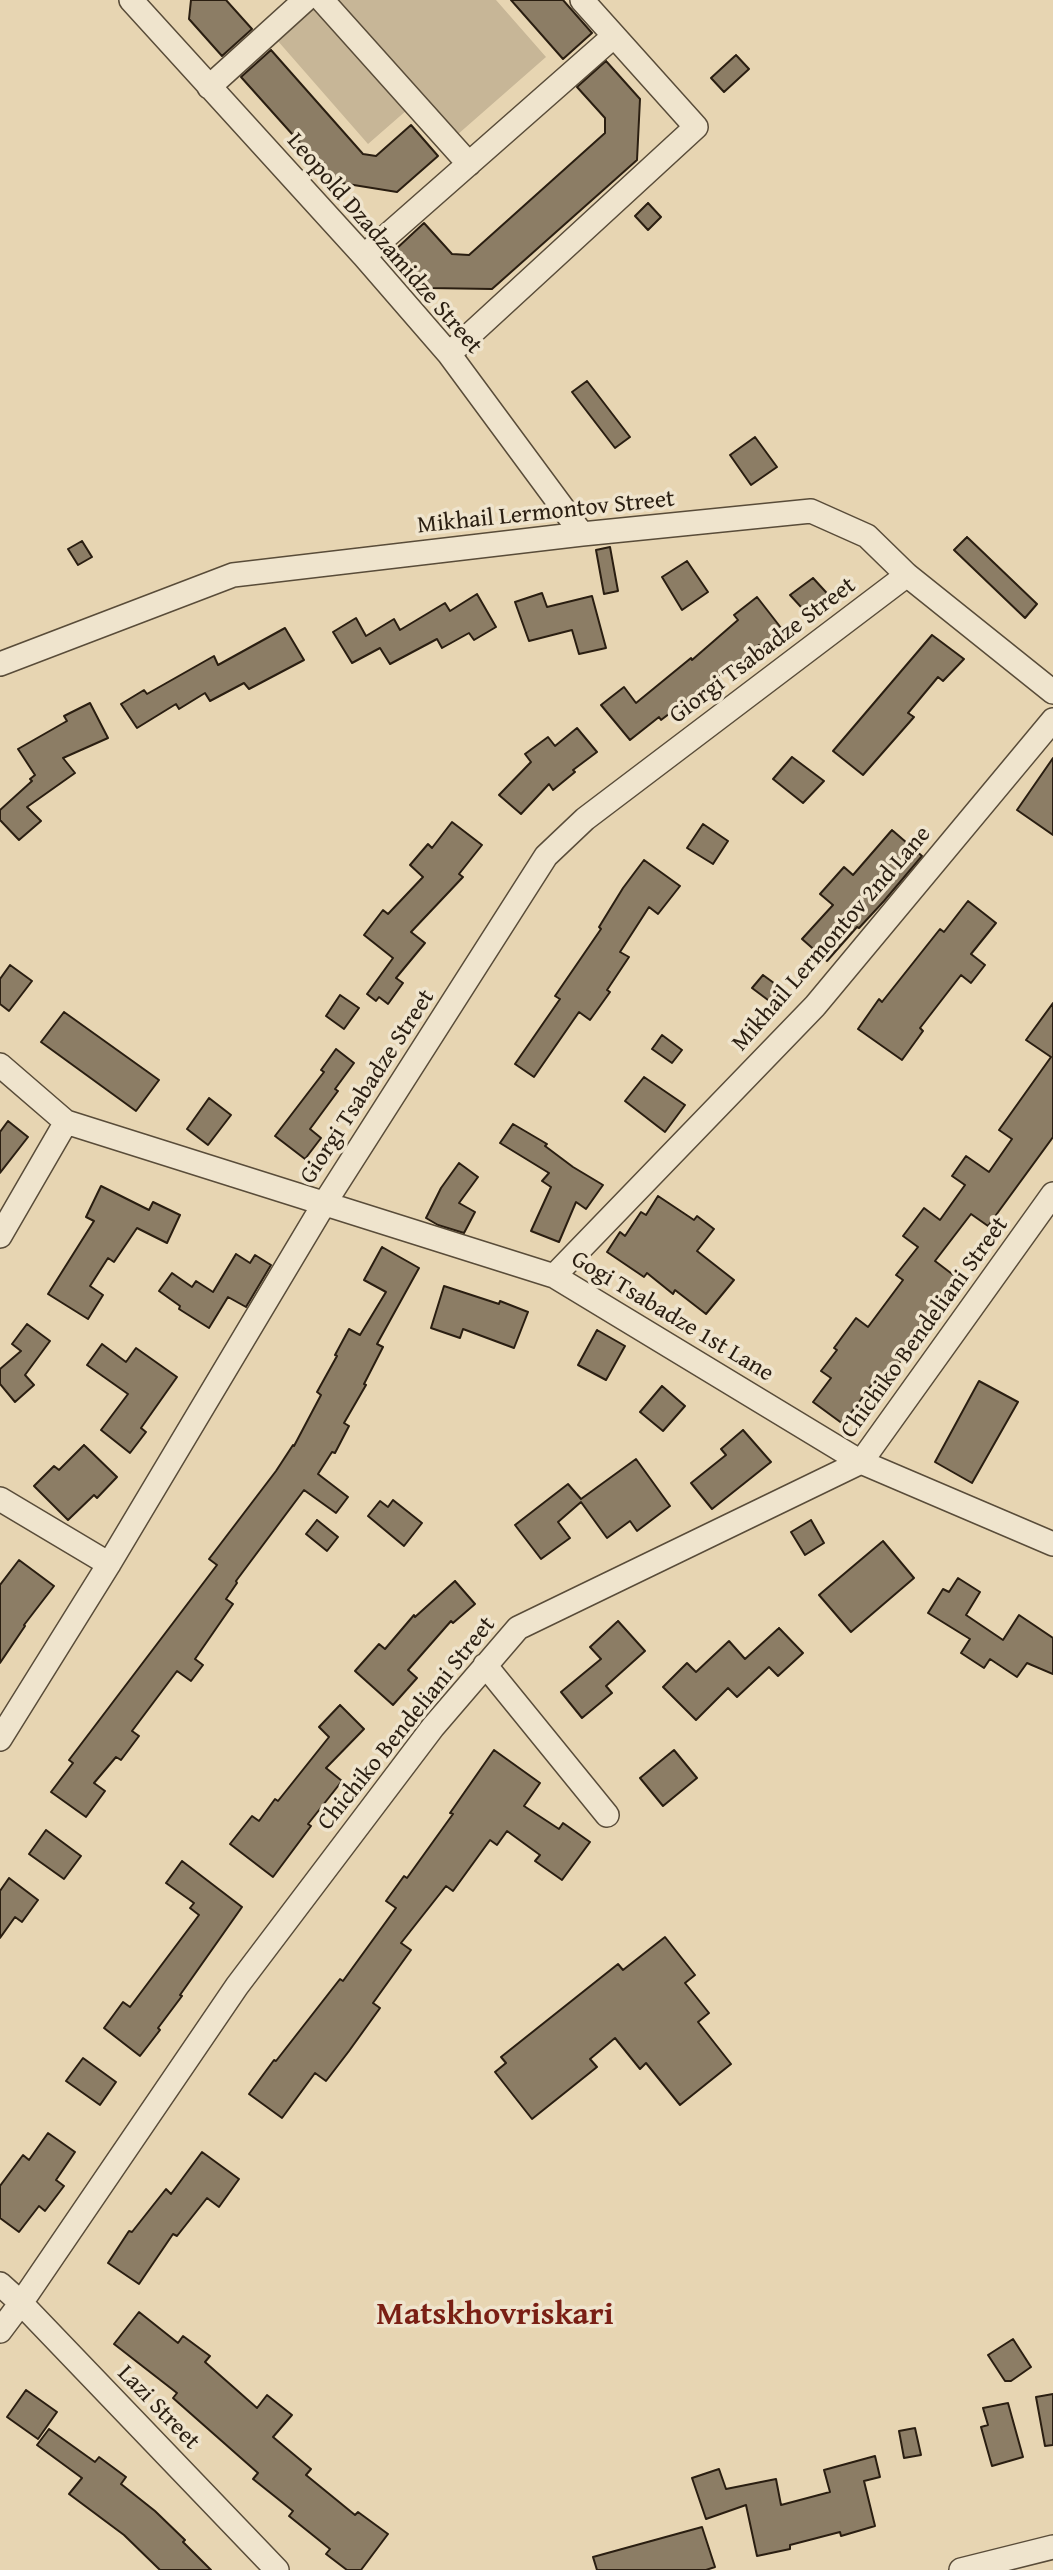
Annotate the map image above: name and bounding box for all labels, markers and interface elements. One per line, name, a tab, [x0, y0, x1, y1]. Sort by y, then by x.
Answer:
street label: Leopold Dzadzamidze Street	[280, 128, 488, 360]
street label: Mikhail Lermontov Street	[416, 485, 676, 541]
street label: Giorgi Tsabadze Street	[664, 572, 862, 730]
street label: Mikhail Lermontov 2nd Lane	[726, 821, 938, 1057]
street label: Giorgi Tsabadze Street	[294, 985, 442, 1189]
street label: Chichiko Bendeliani Street	[835, 1212, 1015, 1444]
street label: Gogi Tsabadze 1st Lane	[566, 1245, 778, 1389]
street label: Chichiko Bendeliani Street	[312, 1611, 502, 1837]
district label: Matskhovriskari	[376, 2297, 614, 2335]
street label: Lazi Street	[111, 2360, 205, 2456]

